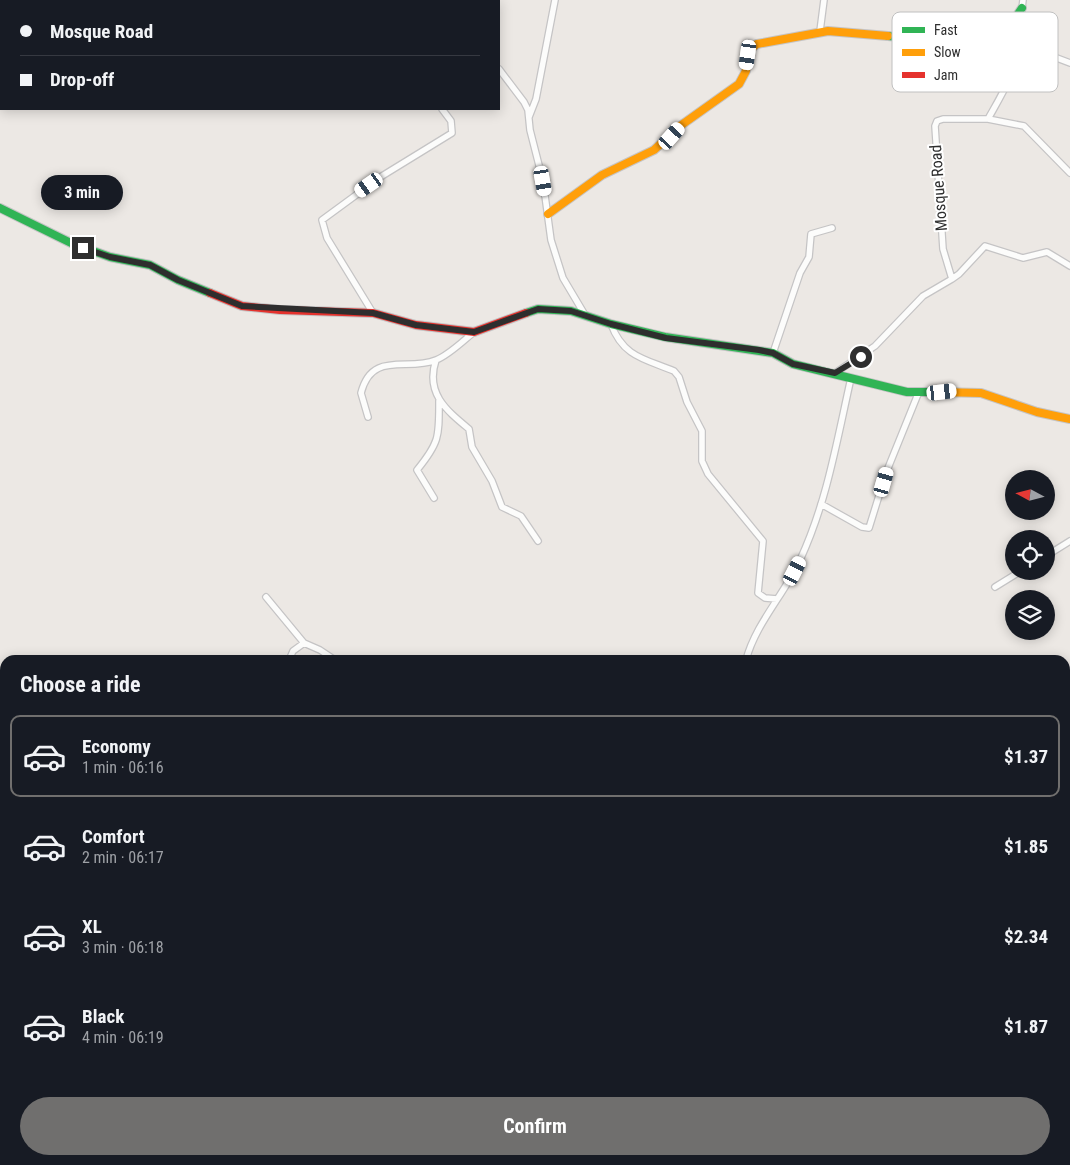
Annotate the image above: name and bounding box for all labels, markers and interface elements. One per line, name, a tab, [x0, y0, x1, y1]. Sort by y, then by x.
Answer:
legend	[892, 12, 1058, 92]
text: Mosque Road	[50, 20, 153, 43]
text: Fast	[934, 22, 958, 38]
car	[738, 39, 757, 71]
text: Slow	[934, 44, 961, 60]
text: Jam	[934, 67, 958, 83]
text: Drop-off	[50, 68, 114, 91]
car	[656, 120, 687, 152]
street label: Mosque Road	[926, 144, 951, 232]
car	[533, 165, 552, 197]
car	[352, 170, 385, 200]
callout: 3 min	[42, 176, 124, 210]
text: 3 min	[64, 183, 100, 202]
route end	[72, 237, 94, 259]
route start	[850, 346, 872, 368]
car	[926, 383, 957, 401]
car	[872, 466, 895, 498]
north arrow	[1005, 470, 1055, 520]
map controls	[1005, 470, 1055, 640]
button: locate	[1005, 530, 1055, 580]
car	[781, 554, 808, 588]
button: layers	[1005, 590, 1055, 640]
text: Choose a ride	[20, 672, 141, 697]
icon: car	[22, 734, 67, 779]
text: Economy	[82, 735, 151, 758]
text: $1.37	[1004, 745, 1048, 768]
text: 1 min · 06:16	[82, 758, 164, 777]
icon: car	[22, 824, 67, 869]
text: Comfort	[82, 825, 145, 848]
text: $1.85	[1004, 835, 1048, 858]
text: 2 min · 06:17	[82, 848, 164, 867]
icon: car	[22, 914, 67, 959]
text: XL	[82, 915, 102, 938]
text: $2.34	[1004, 925, 1048, 948]
text: 3 min · 06:18	[82, 938, 164, 957]
icon: car	[22, 1004, 67, 1049]
text: Black	[82, 1005, 124, 1028]
text: $1.87	[1004, 1015, 1048, 1038]
text: 4 min · 06:19	[82, 1028, 164, 1047]
button: Confirm	[20, 1097, 1050, 1155]

